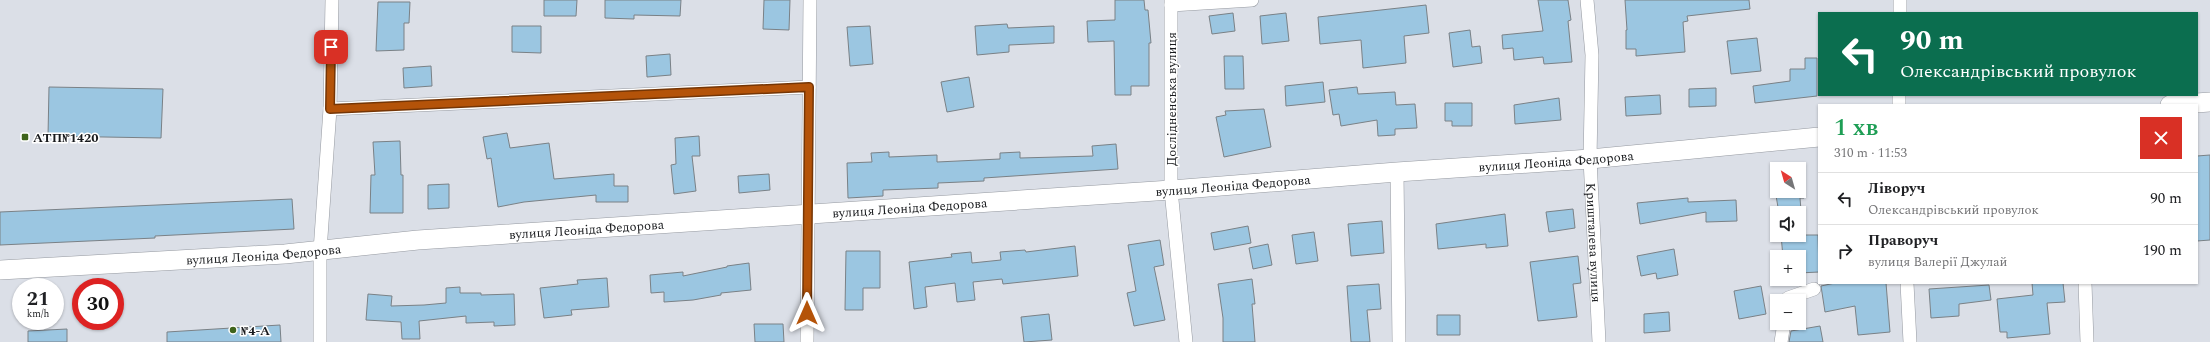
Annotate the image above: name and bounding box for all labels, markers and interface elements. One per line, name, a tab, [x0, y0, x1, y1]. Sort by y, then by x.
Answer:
text: 90 m	[1900, 19, 1964, 62]
icon: left	[1834, 28, 1886, 80]
pin	[314, 30, 348, 64]
street label: Дослідненська вулиця	[1162, 32, 1182, 166]
icon: arrive	[320, 36, 342, 58]
text: Олександрівський провулок	[1900, 58, 2137, 85]
text: 1 хв	[1834, 110, 1878, 146]
button: close	[2140, 117, 2182, 159]
place label: АТП№1420	[33, 128, 99, 148]
marker: АТП№1420	[20, 132, 30, 142]
text: 310 m · 11:53	[1834, 143, 1907, 163]
street label: вулиця Леоніда Федорова	[1478, 146, 1635, 177]
north arrow	[1770, 162, 1806, 198]
map controls	[1770, 162, 1806, 330]
street label: вулиця Леоніда Федорова	[1155, 170, 1312, 202]
text: Ліворуч	[1868, 177, 1925, 200]
street label: Кришталева вулиця	[1580, 182, 1606, 303]
text: 90 m	[2150, 187, 2182, 210]
icon: left	[1834, 188, 1856, 210]
street label: вулиця Леоніда Федорова	[831, 193, 989, 223]
text: Олександрівський провулок	[1868, 200, 2039, 220]
button: sound	[1770, 206, 1806, 242]
street label: вулиця Леоніда Федорова	[508, 215, 665, 245]
text: Праворуч	[1868, 229, 1938, 252]
street label: вулиця Леоніда Федорова	[185, 239, 343, 271]
text: 190 m	[2143, 239, 2182, 262]
icon: right	[1834, 240, 1856, 262]
button: +	[1770, 250, 1806, 286]
text: вулиця Валерії Джулай	[1868, 252, 2007, 272]
speed limit sign: 30	[72, 278, 124, 330]
text: 21	[27, 284, 49, 314]
position arrow	[786, 292, 828, 334]
button: −	[1770, 294, 1806, 330]
text: km/h	[27, 306, 49, 322]
place label: №4-А	[241, 321, 270, 341]
marker: №4-А	[228, 325, 238, 335]

